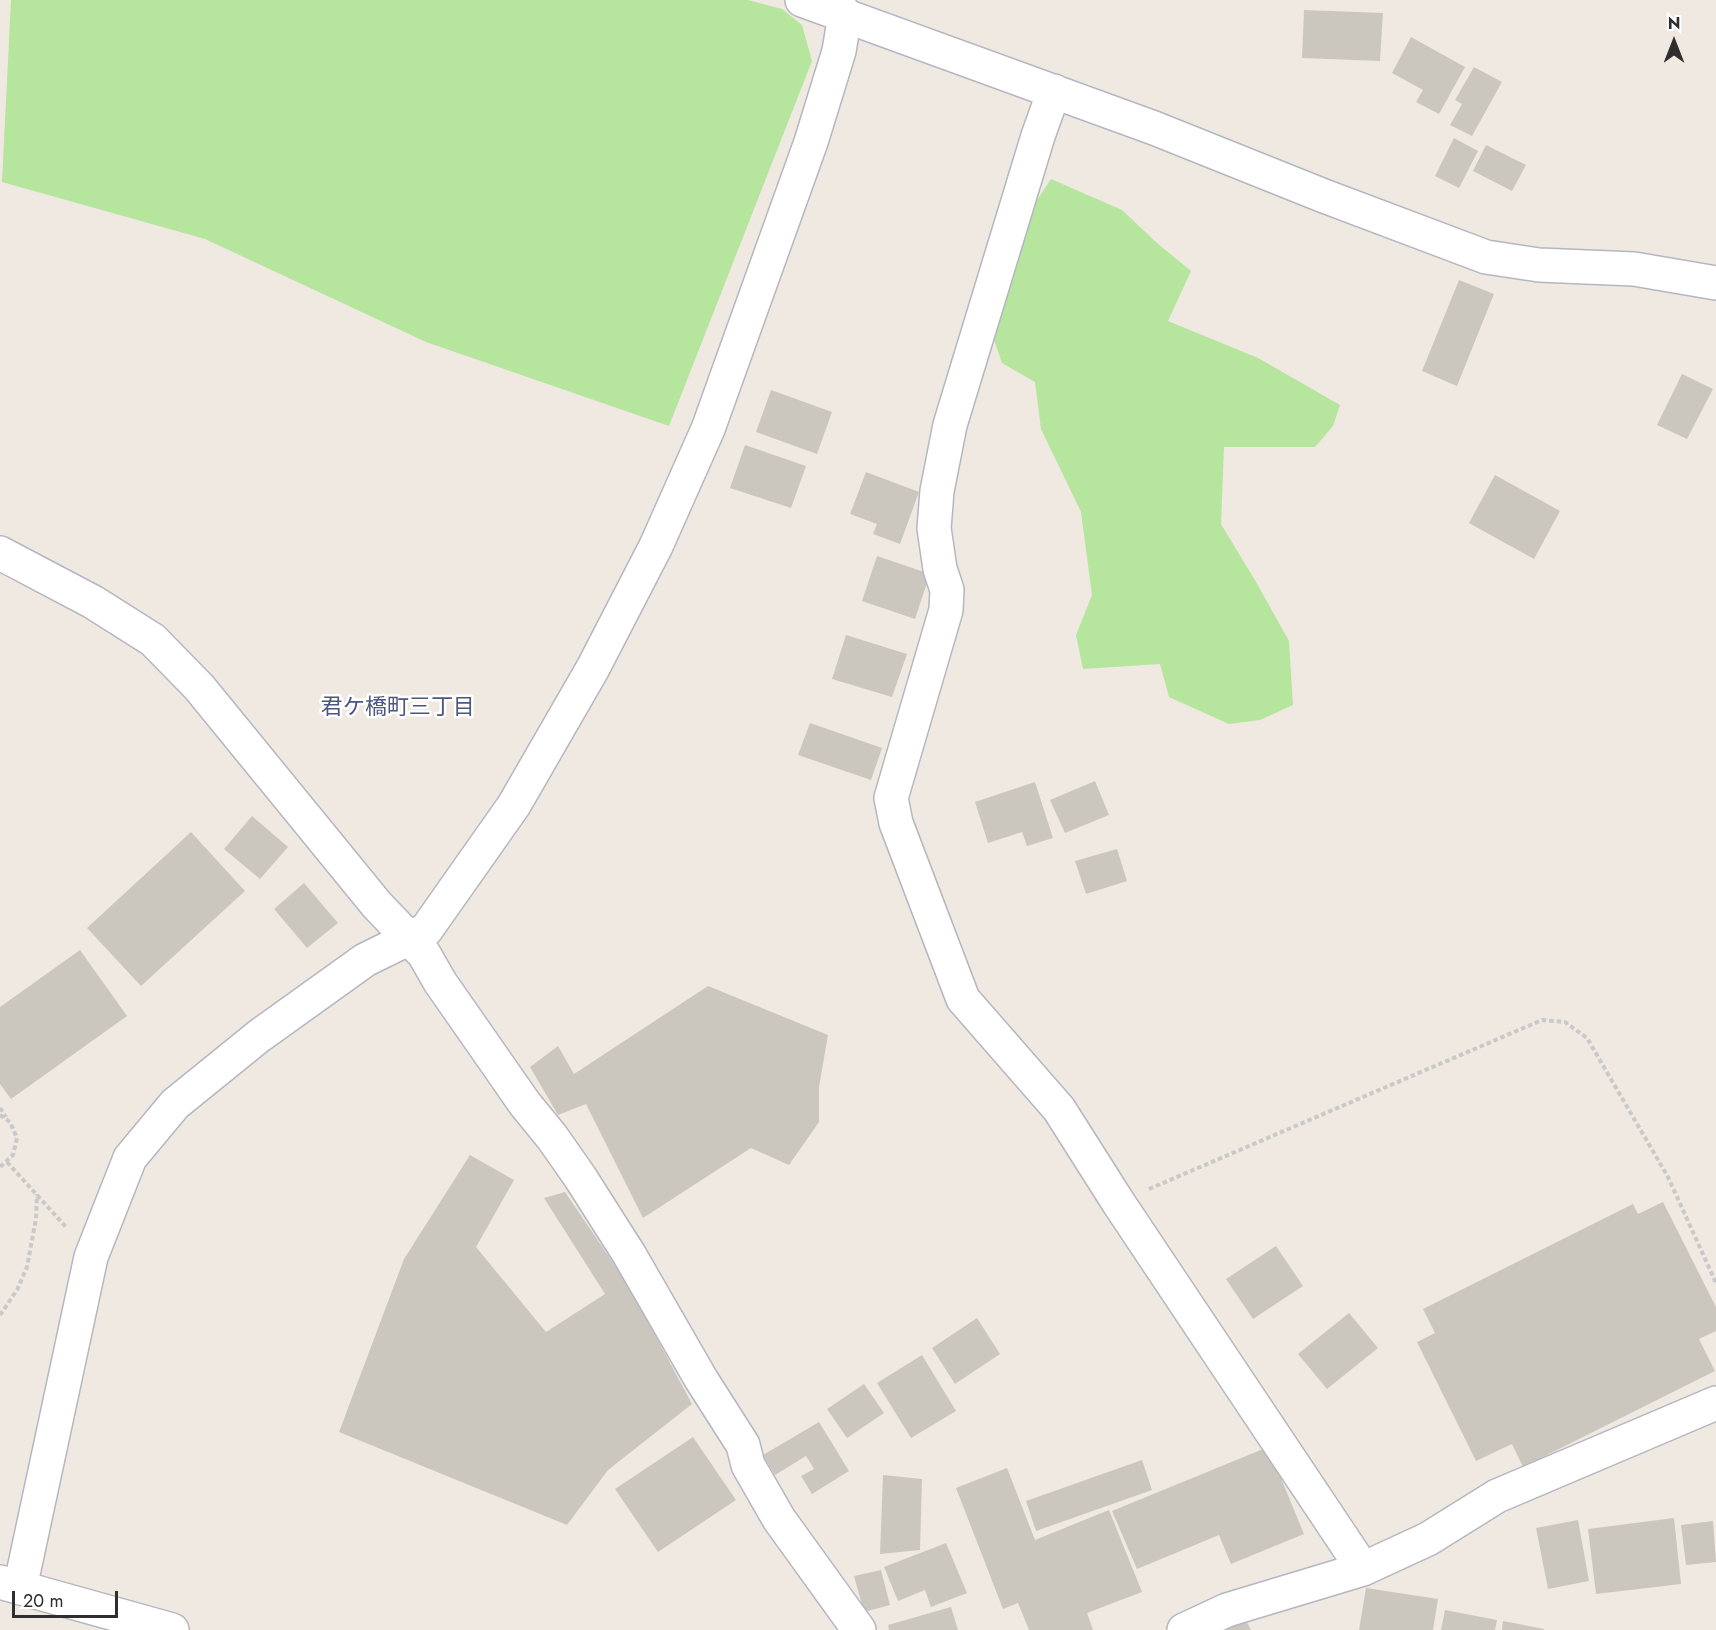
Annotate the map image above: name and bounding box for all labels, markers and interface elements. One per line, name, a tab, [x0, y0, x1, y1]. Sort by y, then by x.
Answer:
north arrow	[1644, 12, 1704, 72]
text: N	[1668, 12, 1680, 35]
district label: 君ケ橋町三丁目	[321, 696, 475, 722]
scale bar	[15, 1579, 122, 1617]
text: 20 m	[23, 1588, 63, 1614]

